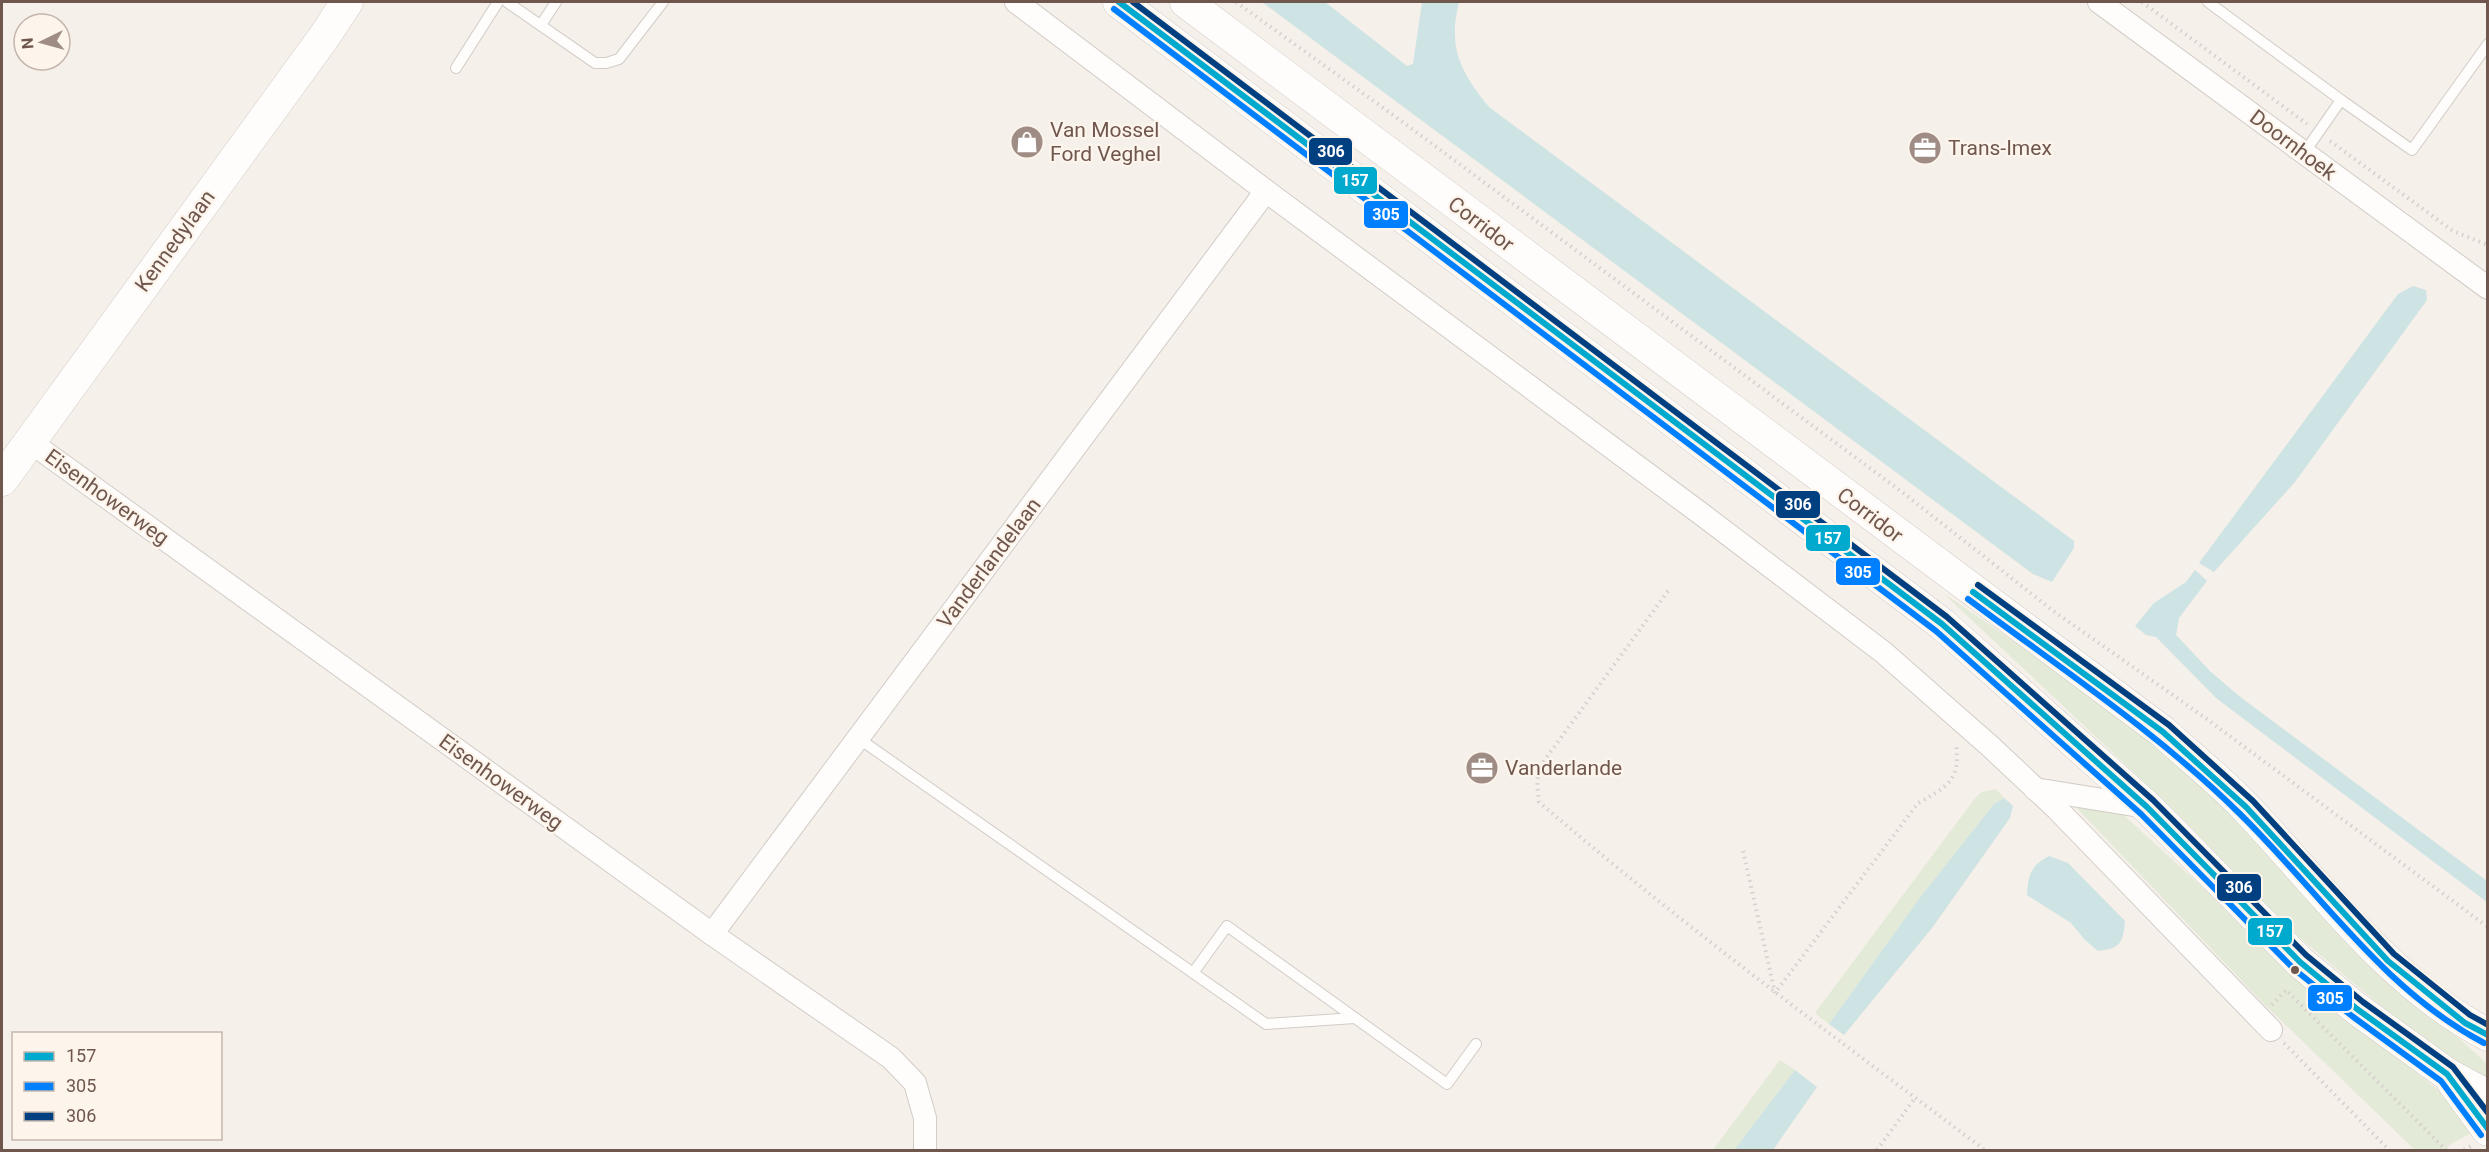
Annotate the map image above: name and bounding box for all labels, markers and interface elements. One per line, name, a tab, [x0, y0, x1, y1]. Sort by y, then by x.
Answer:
north arrow	[12, 12, 72, 72]
text: N	[18, 37, 38, 50]
street label: Doornhoek	[2245, 105, 2341, 185]
place label: Van Mossel Ford Veghel	[1050, 118, 1161, 166]
shop icon: Van Mossel Ford Veghel	[1009, 124, 1045, 160]
office icon: Trans-Imex	[1907, 130, 1943, 166]
place label: Trans-Imex	[1948, 136, 2052, 160]
line badge: 306	[1308, 137, 1353, 166]
text: 306	[1317, 142, 1345, 161]
line badge: 157	[1333, 166, 1378, 195]
text: 157	[1341, 171, 1369, 190]
street label: Kennedylaan	[130, 186, 220, 296]
street label: Corridor	[1443, 192, 1519, 256]
line badge: 305	[1363, 200, 1409, 229]
text: 305	[1372, 205, 1400, 224]
street label: Eisenhowerweg	[40, 444, 174, 550]
street label: Corridor	[1832, 483, 1908, 547]
line badge: 306	[1775, 490, 1821, 519]
street label: Vanderlandelaan	[932, 493, 1046, 633]
text: 306	[1784, 495, 1812, 514]
line badge: 157	[1805, 524, 1851, 552]
text: 157	[1814, 529, 1842, 548]
line badge: 305	[1835, 557, 1881, 586]
text: 305	[1844, 563, 1872, 582]
street label: Eisenhowerweg	[434, 729, 568, 835]
office icon: Vanderlande	[1464, 750, 1500, 786]
place label: Vanderlande	[1505, 756, 1622, 780]
line badge: 306	[2216, 873, 2262, 902]
text: 306	[2225, 878, 2253, 897]
line badge: 157	[2247, 917, 2293, 946]
text: 157	[2256, 922, 2284, 941]
unlabelled marker	[2289, 964, 2301, 976]
line badge: 305	[2307, 984, 2353, 1012]
text: 305	[2316, 989, 2344, 1008]
legend	[12, 1032, 222, 1140]
text: 157	[66, 1045, 96, 1066]
text: 305	[66, 1075, 96, 1096]
text: 306	[66, 1105, 96, 1126]

